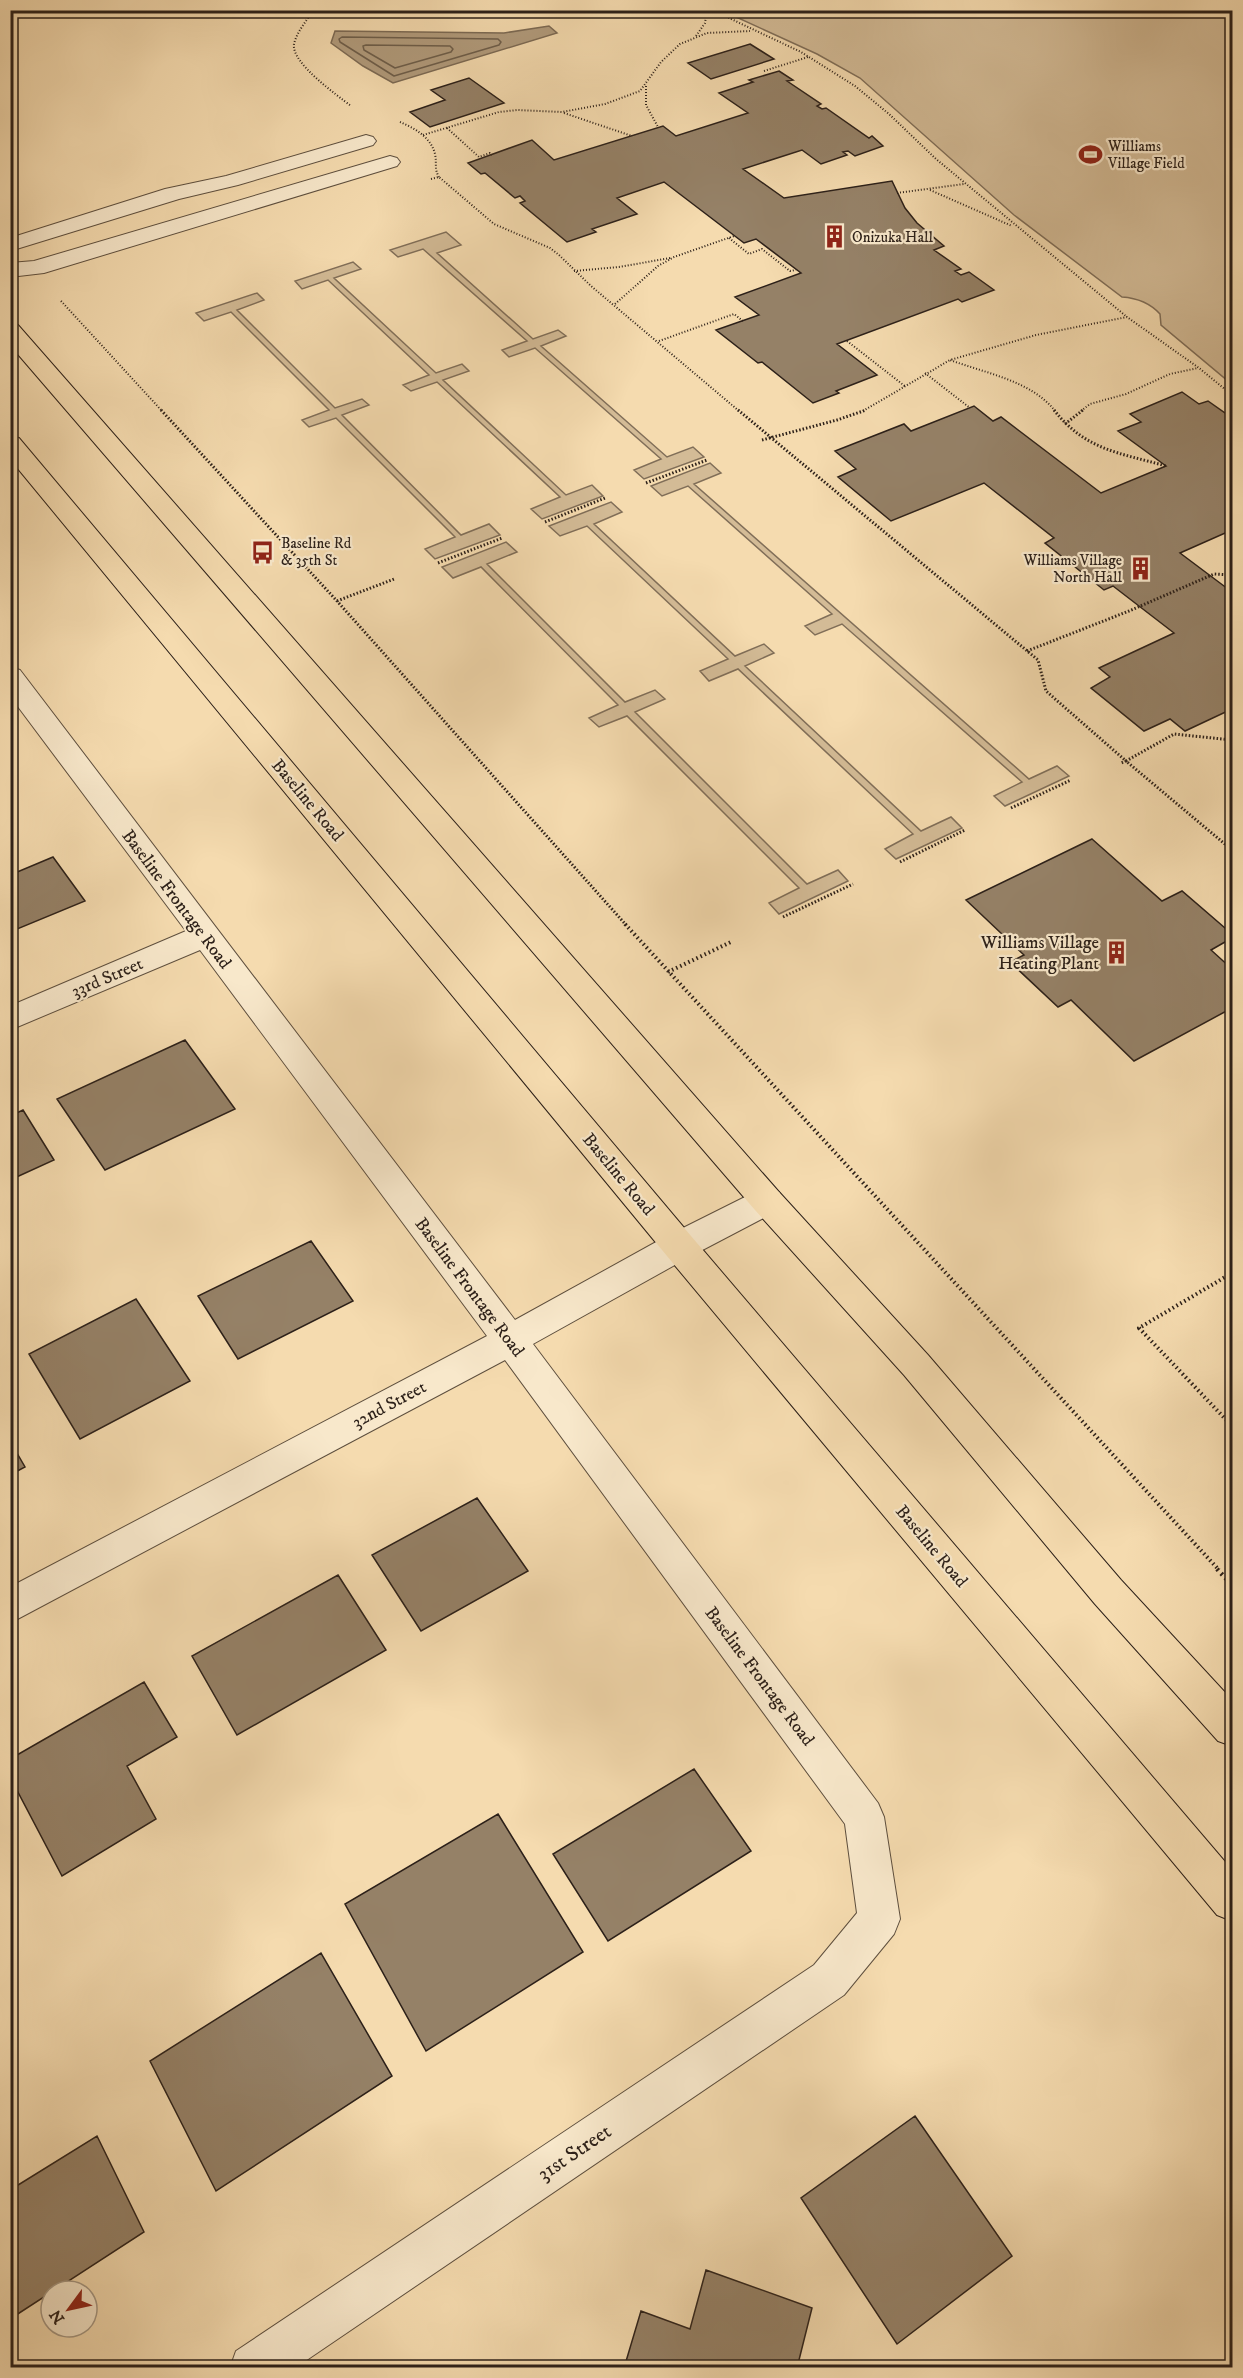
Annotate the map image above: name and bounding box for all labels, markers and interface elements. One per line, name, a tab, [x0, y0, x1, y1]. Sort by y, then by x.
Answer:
place label: Williams Village Field	[1107, 137, 1185, 173]
sports icon: Williams Village Field	[1077, 142, 1103, 168]
building icon: Onizuka Hall	[821, 224, 847, 250]
place label: Onizuka Hall	[852, 228, 934, 247]
place label: Baseline Rd & 35th St	[281, 534, 352, 570]
bus stop icon: Baseline Rd & 35th St	[250, 539, 276, 565]
place label: Williams Village North Hall	[1023, 551, 1122, 587]
building icon: Williams Village North Hall	[1127, 556, 1153, 582]
street label: Baseline Road	[267, 755, 348, 846]
street label: Baseline Frontage Road	[117, 826, 236, 974]
place label: Williams Village Heating Plant	[980, 932, 1099, 975]
building icon: Williams Village Heating Plant	[1104, 939, 1130, 965]
street label: 33rd Street	[68, 953, 147, 1003]
street label: Baseline Road	[578, 1129, 659, 1220]
street label: Baseline Frontage Road	[410, 1214, 529, 1362]
street label: 32nd Street	[349, 1376, 430, 1433]
street label: Baseline Road	[891, 1501, 972, 1592]
street label: Baseline Frontage Road	[700, 1603, 819, 1751]
street label: 31st Street	[533, 2119, 617, 2187]
north arrow	[39, 2279, 99, 2339]
text: N	[45, 2306, 69, 2328]

